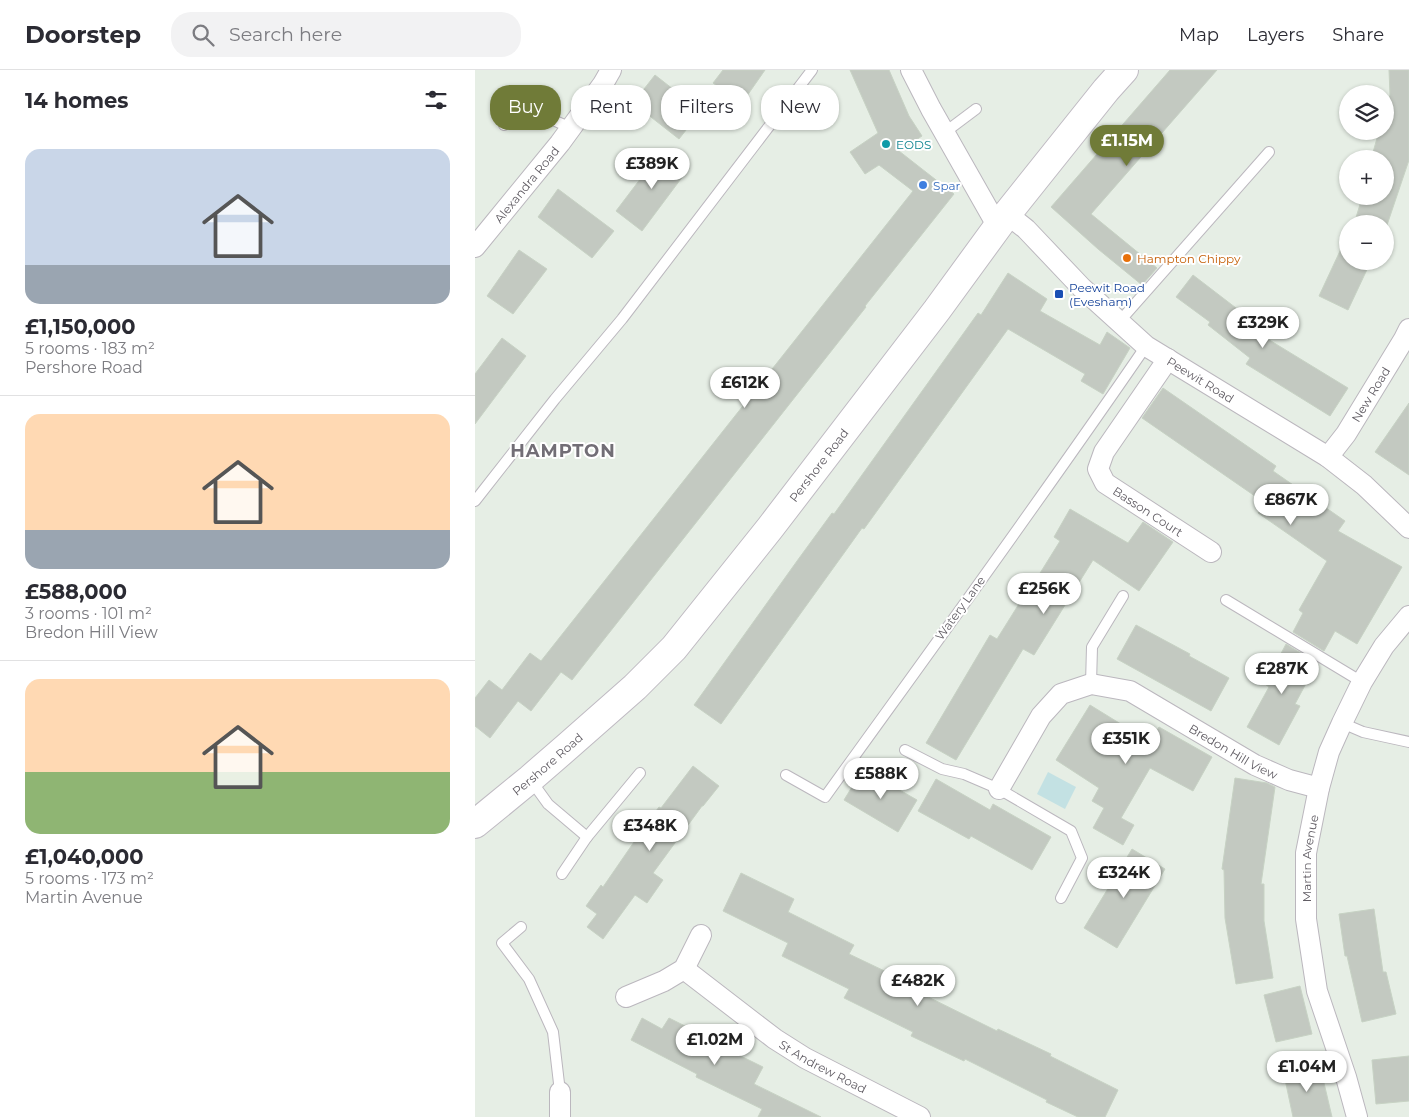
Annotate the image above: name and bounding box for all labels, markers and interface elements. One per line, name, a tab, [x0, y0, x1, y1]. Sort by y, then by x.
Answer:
search box	[171, 12, 521, 57]
text: Doorstep	[25, 20, 141, 49]
icon: search	[189, 21, 217, 49]
text: Search here	[229, 23, 342, 46]
text: Map	[1179, 24, 1219, 46]
text: Layers	[1247, 24, 1304, 46]
text: Share	[1332, 24, 1384, 46]
chip: Buy	[490, 85, 561, 130]
chip: Rent	[571, 85, 651, 130]
chip: Filters	[661, 85, 751, 130]
chip: New	[761, 85, 839, 130]
map controls	[1339, 85, 1394, 270]
button: layers	[1339, 85, 1394, 140]
icon: filters	[422, 86, 450, 114]
text: 14 homes	[25, 88, 129, 113]
pin: £1.15M	[1086, 124, 1168, 167]
text: £1.15M	[1101, 131, 1153, 150]
place label: EODS	[896, 137, 931, 152]
marker: EODS	[880, 138, 892, 150]
street label: Alexandra Road	[491, 143, 562, 226]
pin: £389K	[617, 148, 687, 190]
button: +	[1339, 150, 1394, 205]
text: £389K	[626, 154, 678, 173]
place label: Spar	[933, 178, 961, 193]
marker: Spar	[917, 179, 929, 191]
icon: home	[193, 181, 283, 271]
button: −	[1339, 215, 1394, 270]
place label: Hampton Chippy	[1137, 251, 1241, 266]
marker: Hampton Chippy	[1121, 252, 1133, 264]
place label: Peewit Road (Evesham)	[1069, 280, 1145, 309]
marker: Peewit Road (Evesham)	[1053, 288, 1065, 300]
pin: £329K	[1228, 306, 1298, 349]
text: £329K	[1237, 313, 1289, 332]
text: £1,150,000	[25, 314, 135, 339]
text: 5 rooms · 183 m²	[25, 339, 155, 358]
street label: Peewit Road	[1164, 353, 1237, 406]
text: Pershore Road	[25, 358, 143, 377]
street label: New Road	[1348, 364, 1393, 424]
pin: £612K	[710, 366, 780, 409]
text: £612K	[721, 373, 769, 392]
street label: Pershore Road	[785, 425, 851, 505]
district label: HAMPTON	[510, 440, 616, 462]
icon: home	[193, 447, 283, 537]
street label: Basson Court	[1110, 483, 1186, 539]
pin: £867K	[1256, 484, 1326, 526]
text: £867K	[1265, 490, 1317, 509]
pin: £256K	[1009, 572, 1079, 615]
street label: Watery Lane	[932, 573, 988, 643]
text: £588,000	[25, 579, 127, 604]
text: £256K	[1018, 579, 1070, 598]
text: 3 rooms · 101 m²	[25, 604, 152, 623]
text: Bredon Hill View	[25, 623, 158, 642]
pin: £287K	[1247, 652, 1317, 695]
text: £287K	[1256, 659, 1308, 678]
icon: home	[193, 712, 283, 802]
street label: Bredon Hill View	[1186, 720, 1281, 782]
pin: £351K	[1091, 722, 1161, 765]
street label: Pershore Road	[509, 729, 586, 798]
text: £351K	[1102, 729, 1150, 748]
pin: £588K	[846, 758, 916, 800]
text: £588K	[855, 764, 907, 783]
pin: £348K	[615, 810, 685, 852]
street label: Martin Avenue	[1299, 813, 1321, 902]
text: £348K	[623, 816, 677, 835]
text: £1,040,000	[25, 844, 143, 869]
pin: £324K	[1089, 856, 1159, 899]
text: £324K	[1098, 863, 1150, 882]
text: 5 rooms · 173 m²	[25, 869, 154, 888]
text: Martin Avenue	[25, 888, 143, 907]
pin: £482K	[883, 964, 953, 1007]
text: £482K	[891, 971, 945, 990]
pin: £1.02M	[674, 1024, 756, 1066]
text: £1.02M	[687, 1030, 743, 1049]
street label: St Andrew Road	[777, 1036, 869, 1096]
pin: £1.04M	[1266, 1050, 1348, 1093]
text: £1.04M	[1278, 1057, 1336, 1076]

